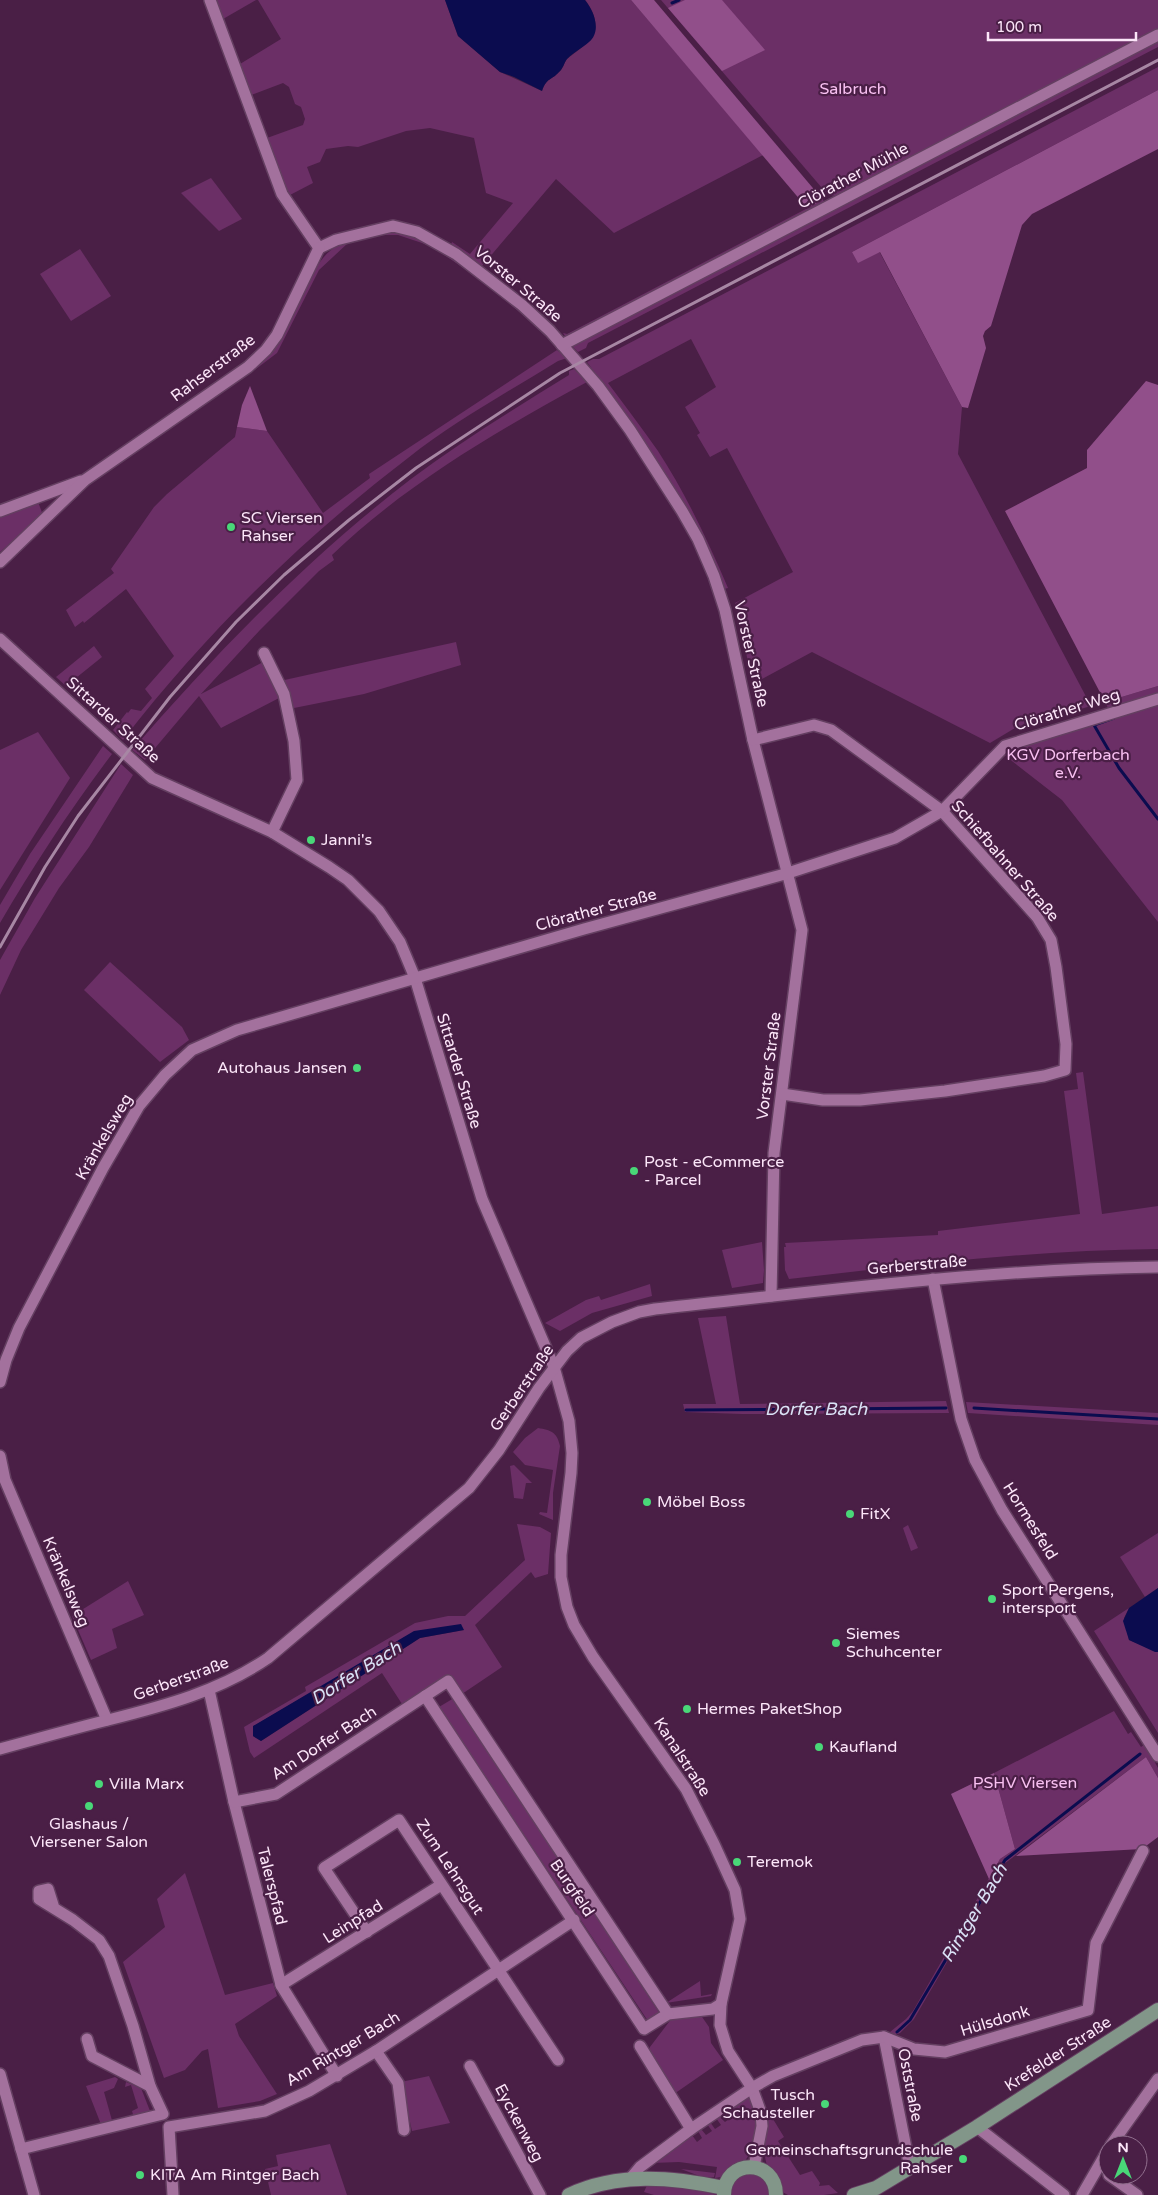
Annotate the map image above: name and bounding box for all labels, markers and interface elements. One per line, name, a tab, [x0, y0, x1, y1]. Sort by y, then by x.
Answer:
scale bar	[988, 10, 1136, 42]
text: 100 m	[996, 18, 1042, 36]
park label: Salbruch	[819, 79, 887, 99]
street label: Clörather Mühle	[794, 138, 912, 214]
street label: Vorster Straße	[470, 241, 566, 327]
street label: Rahserstraße	[167, 330, 259, 406]
place label: SC Viersen Rahser	[241, 508, 323, 546]
marker: SC Viersen Rahser	[225, 521, 237, 533]
street label: Vorster Straße	[729, 599, 773, 709]
street label: Sittarder Straße	[62, 672, 164, 768]
street label: Clörather Weg	[1012, 684, 1122, 736]
park label: KGV Dorferbach e.V.	[1006, 745, 1130, 783]
street label: Schiefbahner Straße	[947, 796, 1063, 926]
place label: Janni's	[321, 830, 372, 850]
marker: Janni's	[305, 834, 317, 846]
street label: Clörather Straße	[533, 884, 659, 936]
street label: Sittarder Straße	[432, 1011, 486, 1131]
street label: Vorster Straße	[752, 1011, 786, 1121]
place label: Autohaus Jansen	[217, 1058, 347, 1078]
marker: Autohaus Jansen	[351, 1062, 363, 1074]
street label: Kränkelsweg	[71, 1090, 137, 1184]
place label: Post - eCommerce - Parcel	[644, 1152, 784, 1190]
marker: Post - eCommerce - Parcel	[628, 1165, 640, 1177]
street label: Gerberstraße	[866, 1251, 968, 1279]
street label: Gerberstraße	[486, 1341, 558, 1435]
water label: Dorfer Bach	[765, 1398, 868, 1420]
street label: Hormesfeld	[998, 1478, 1062, 1564]
place label: Möbel Boss	[657, 1492, 745, 1512]
marker: Möbel Boss	[641, 1496, 653, 1508]
place label: FitX	[860, 1504, 891, 1524]
marker: FitX	[844, 1508, 856, 1520]
street label: Kränkelsweg	[38, 1534, 94, 1630]
place label: Sport Pergens, intersport	[1002, 1580, 1114, 1618]
marker: Sport Pergens, intersport	[986, 1593, 998, 1605]
place label: Siemes Schuhcenter	[846, 1624, 943, 1662]
water label: Dorfer Bach	[307, 1636, 406, 1709]
marker: Siemes Schuhcenter	[830, 1637, 842, 1649]
street label: Gerberstraße	[130, 1652, 232, 1706]
place label: Hermes PaketShop	[697, 1699, 842, 1719]
street label: Am Dorfer Bach	[268, 1701, 380, 1785]
marker: Hermes PaketShop	[681, 1703, 693, 1715]
street label: Kanalstraße	[649, 1714, 715, 1800]
place label: Kaufland	[829, 1737, 897, 1757]
marker: Kaufland	[813, 1741, 825, 1753]
park label: PSHV Viersen	[973, 1773, 1077, 1793]
place label: Villa Marx	[109, 1774, 184, 1794]
marker: Villa Marx	[93, 1778, 105, 1790]
marker: Glashaus / Viersener Salon	[83, 1800, 95, 1812]
place label: Glashaus / Viersener Salon	[30, 1814, 148, 1852]
street label: Zum Lehnsgut	[412, 1815, 488, 1919]
street label: Talerspfad	[253, 1845, 291, 1927]
place label: Teremok	[747, 1852, 813, 1872]
street label: Burgfeld	[545, 1855, 599, 1921]
marker: Teremok	[731, 1856, 743, 1868]
water label: Rintger Bach	[936, 1859, 1013, 1966]
street label: Leinpfad	[319, 1896, 387, 1948]
street label: Hülsdonk	[958, 2001, 1032, 2041]
street label: Am Rintger Bach	[282, 2007, 404, 2091]
street label: Krefelder Straße	[1001, 2012, 1115, 2096]
street label: Oststraße	[893, 2047, 927, 2123]
street label: Eyckenweg	[490, 2080, 548, 2166]
place label: Tusch Schausteller	[722, 2085, 816, 2123]
marker: Tusch Schausteller	[819, 2098, 831, 2110]
north arrow	[1098, 2135, 1148, 2185]
text: N	[1117, 2139, 1129, 2156]
place label: Gemeinschaftsgrundschule Rahser	[745, 2140, 954, 2178]
marker: Gemeinschaftsgrundschule Rahser	[957, 2153, 969, 2165]
place label: KITA Am Rintger Bach	[150, 2165, 320, 2185]
marker: KITA Am Rintger Bach	[134, 2169, 146, 2181]

